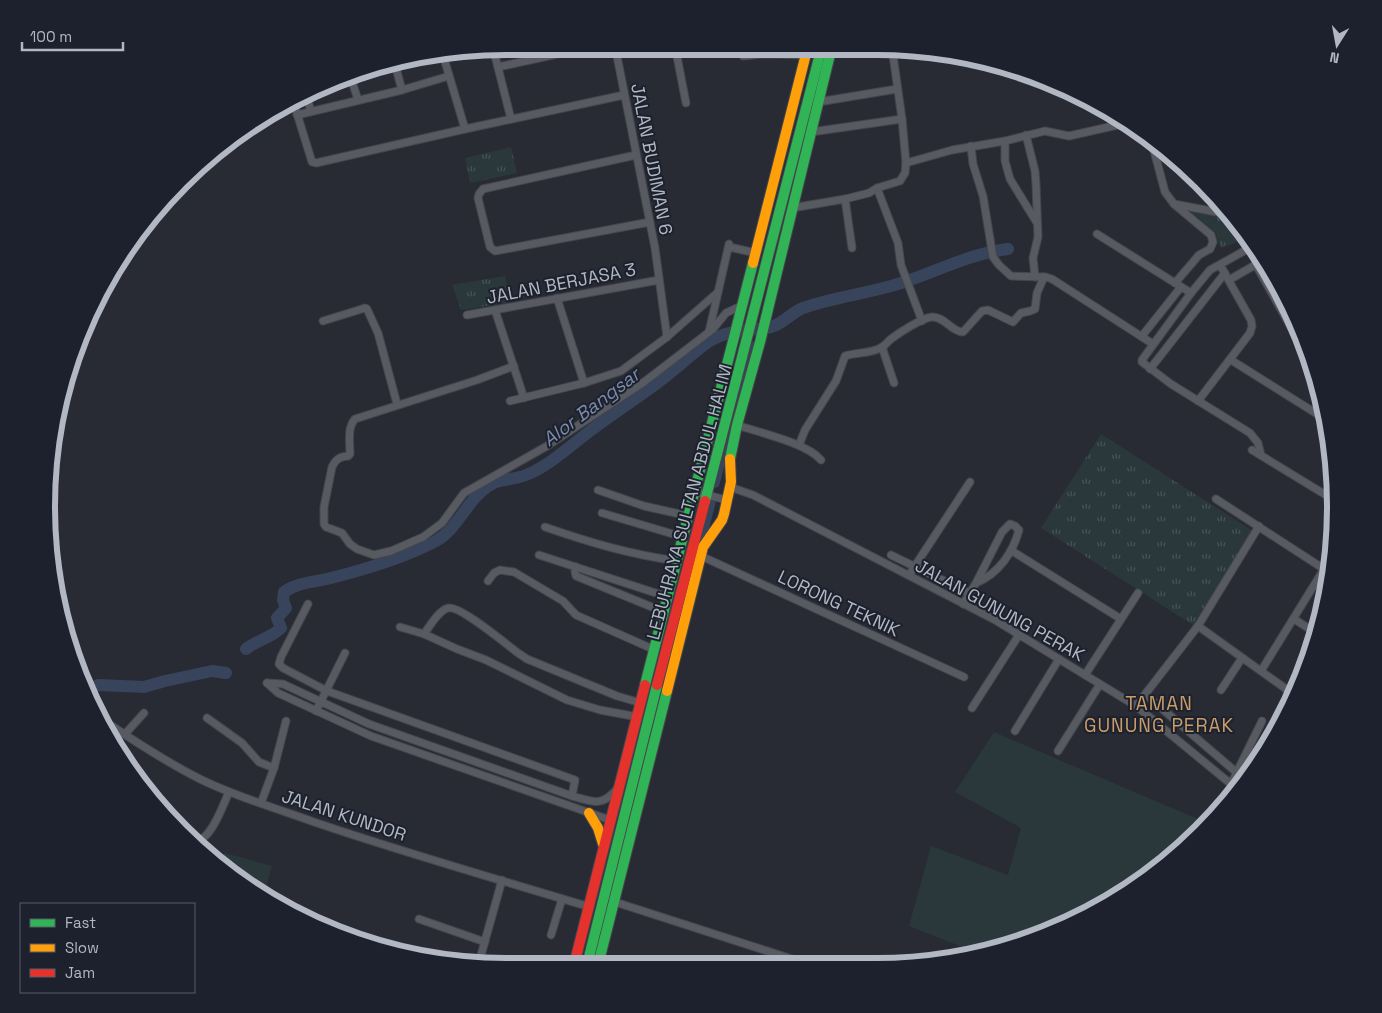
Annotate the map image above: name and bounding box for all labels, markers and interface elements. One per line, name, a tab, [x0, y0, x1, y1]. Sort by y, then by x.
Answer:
scale bar	[22, 20, 124, 52]
north arrow	[1312, 20, 1362, 70]
text: 100 m	[30, 27, 72, 46]
text: N	[1328, 48, 1341, 67]
street label: JALAN BUDIMAN 6	[626, 81, 678, 237]
street label: JALAN BERJASA 3	[484, 257, 638, 309]
water label: Alor Bangsar	[537, 361, 646, 452]
street label: LEBUHRAYA SULTAN ABDUL HALIM	[641, 362, 737, 642]
street label: JALAN GUNUNG PERAK	[911, 554, 1089, 666]
street label: LORONG TEKNIK	[774, 565, 904, 641]
district label: TAMAN GUNUNG PERAK	[1084, 691, 1234, 738]
street label: JALAN KUNDOR	[279, 784, 409, 846]
legend	[20, 903, 195, 993]
text: Fast	[65, 913, 96, 932]
text: Slow	[65, 938, 99, 957]
text: Jam	[65, 963, 95, 982]

